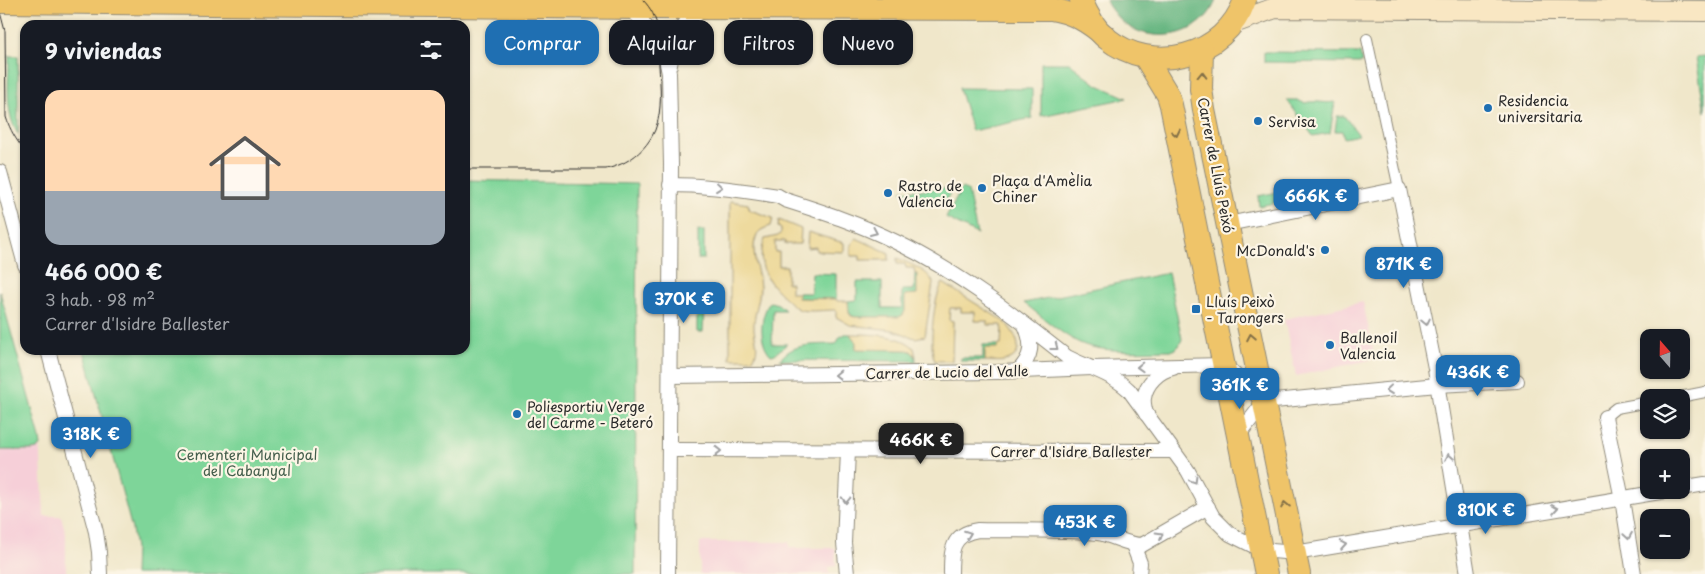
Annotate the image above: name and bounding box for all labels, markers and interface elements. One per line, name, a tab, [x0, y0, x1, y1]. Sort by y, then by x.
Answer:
chip: Comprar	[485, 20, 599, 65]
chip: Alquilar	[609, 20, 714, 65]
chip: Filtros	[724, 20, 813, 65]
chip: Nuevo	[823, 20, 913, 65]
text: 9 viviendas	[45, 34, 162, 66]
icon: filters	[417, 36, 445, 64]
one-way arrow	[1196, 70, 1207, 78]
place label: Residencia universitaria	[1498, 90, 1583, 127]
street label: Carrer de Lluís Peixó	[1193, 95, 1239, 235]
marker: Residencia universitaria	[1482, 102, 1494, 114]
place label: Servisa	[1268, 111, 1316, 132]
marker: Servisa	[1252, 115, 1264, 127]
icon: home	[200, 123, 290, 213]
one-way arrow	[1171, 129, 1181, 138]
place label: Plaça d'Amèlia Chiner	[992, 170, 1093, 207]
place label: Rastro de Valencia	[898, 175, 962, 212]
pin: 666K €	[1275, 178, 1357, 221]
one-way arrow	[715, 181, 723, 192]
marker: Plaça d'Amèlia Chiner	[976, 182, 988, 194]
text: 666K €	[1285, 183, 1347, 207]
marker: Rastro de Valencia	[882, 187, 894, 199]
one-way arrow	[869, 226, 878, 236]
place label: McDonald's	[1236, 240, 1315, 261]
marker: McDonald's	[1319, 244, 1331, 256]
pin: 871K €	[1363, 246, 1445, 289]
text: 871K €	[1376, 251, 1432, 275]
text: 466 000 €	[45, 255, 162, 287]
pin: 370K €	[643, 282, 725, 324]
text: 370K €	[654, 286, 714, 310]
text: 3 hab. · 98 m²	[45, 287, 155, 311]
place label: Lluís Peixò - Tarongers	[1206, 291, 1284, 328]
marker: Lluís Peixò - Tarongers	[1190, 303, 1202, 315]
text: Carrer d'Isidre Ballester	[45, 311, 229, 335]
one-way arrow	[1420, 318, 1431, 326]
place label: Ballenoil Valencia	[1340, 327, 1398, 364]
north arrow	[1640, 329, 1690, 379]
map controls	[1640, 329, 1690, 559]
one-way arrow	[1246, 333, 1257, 342]
marker: Ballenoil Valencia	[1324, 339, 1336, 351]
one-way arrow	[1049, 342, 1058, 350]
pin: 436K €	[1437, 354, 1519, 397]
text: 436K €	[1447, 359, 1509, 383]
street label: Carrer de Lucio del Valle	[865, 360, 1029, 384]
one-way arrow	[1136, 361, 1144, 372]
pin: 361K €	[1199, 368, 1281, 410]
one-way arrow	[833, 369, 841, 380]
text: 361K €	[1211, 372, 1269, 396]
one-way arrow	[1384, 384, 1392, 395]
button: layers	[1640, 389, 1690, 439]
place label: Poliesportiu Verge del Carme - Beteró	[527, 396, 654, 433]
marker: Poliesportiu Verge del Carme - Beteró	[511, 408, 523, 420]
pin: 318K €	[50, 416, 132, 459]
text: 318K €	[62, 421, 120, 445]
pin: 466K €	[880, 422, 962, 465]
text: 466K €	[890, 427, 952, 451]
street label: Carrer d'Isidre Ballester	[990, 441, 1152, 462]
park label: Cementeri Municipal del Cabanyal	[176, 444, 318, 481]
one-way arrow	[714, 446, 722, 456]
button: +	[1640, 449, 1690, 499]
one-way arrow	[1444, 452, 1454, 461]
one-way arrow	[1187, 475, 1197, 484]
pin: 810K €	[1445, 492, 1527, 535]
one-way arrow	[841, 496, 851, 504]
text: 810K €	[1457, 497, 1515, 521]
one-way arrow	[1280, 501, 1291, 510]
pin: 453K €	[1044, 504, 1126, 547]
one-way arrow	[1551, 505, 1559, 515]
text: 453K €	[1055, 509, 1115, 533]
button: −	[1640, 509, 1690, 559]
one-way arrow	[963, 529, 972, 540]
one-way arrow	[1155, 532, 1164, 542]
one-way arrow	[1622, 533, 1633, 541]
one-way arrow	[1339, 540, 1347, 550]

